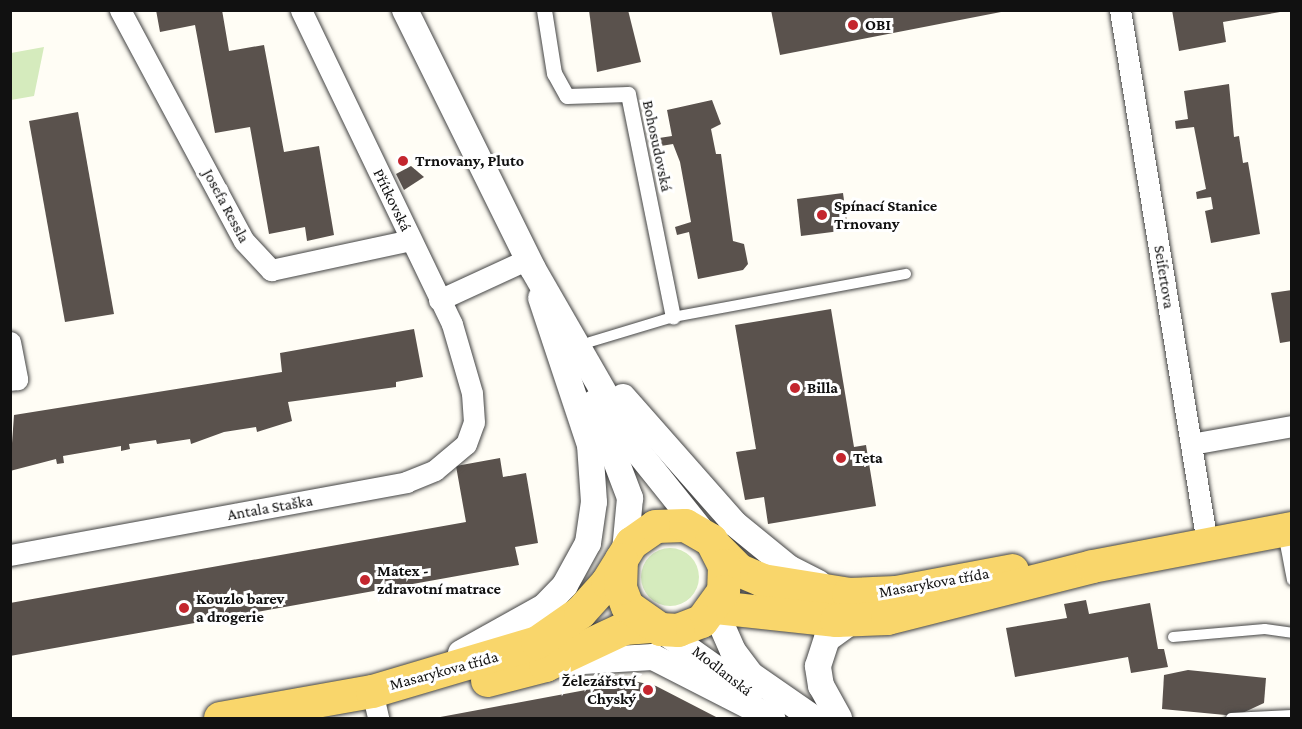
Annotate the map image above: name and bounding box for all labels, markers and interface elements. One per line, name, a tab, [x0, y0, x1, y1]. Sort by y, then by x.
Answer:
place label: OBI	[865, 15, 891, 35]
marker: OBI	[846, 18, 860, 32]
street label: Bohosudovská	[638, 99, 676, 193]
place label: Trnovany, Pluto	[415, 151, 524, 171]
marker: Trnovany, Pluto	[396, 154, 410, 168]
street label: Josefa Ressla	[199, 166, 253, 246]
street label: Přítkovská	[369, 166, 415, 234]
place label: Spínací Stanice Trnovany	[834, 196, 937, 234]
marker: Spínací Stanice Trnovany	[815, 208, 829, 222]
street label: Seifertova	[1150, 244, 1178, 310]
place label: Billa	[807, 378, 838, 398]
marker: Billa	[788, 381, 802, 395]
place label: Teta	[853, 448, 883, 468]
marker: Teta	[834, 451, 848, 465]
street label: Antala Staška	[226, 491, 314, 525]
place label: Matex - zdravotní matrace	[377, 561, 501, 599]
street label: Masarykova třída	[877, 564, 991, 602]
marker: Matex - zdravotní matrace	[358, 573, 372, 587]
place label: Kouzlo barev a drogerie	[196, 589, 284, 627]
marker: Kouzlo barev a drogerie	[177, 601, 191, 615]
street label: Modlanská	[688, 642, 756, 700]
street label: Masarykova třída	[388, 647, 500, 695]
place label: Železářství Chyský	[562, 671, 636, 709]
marker: Železářství Chyský	[641, 683, 655, 697]

